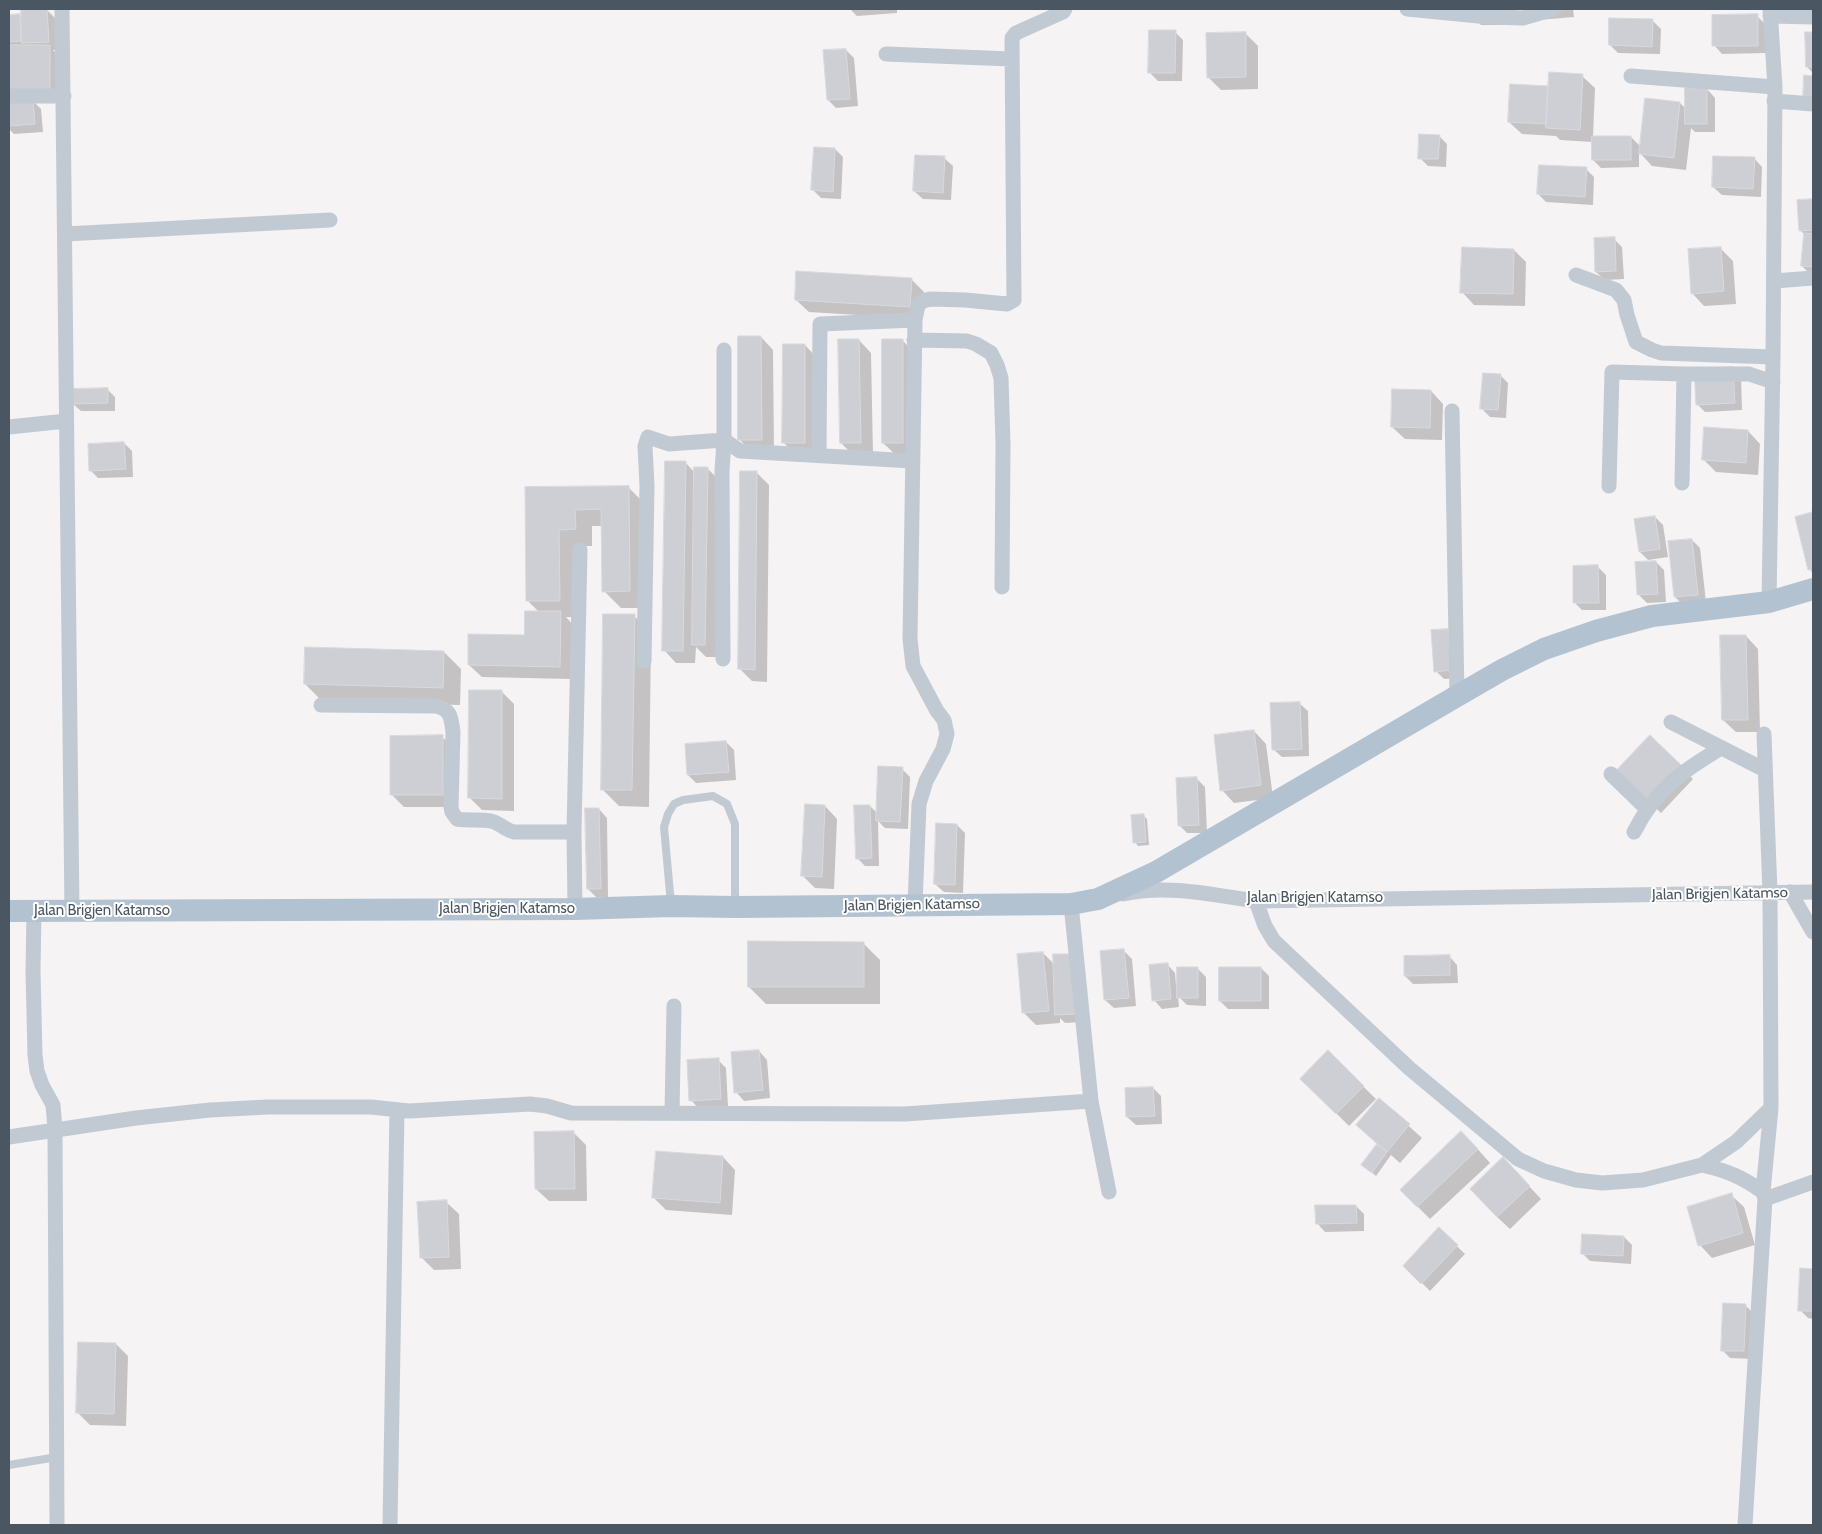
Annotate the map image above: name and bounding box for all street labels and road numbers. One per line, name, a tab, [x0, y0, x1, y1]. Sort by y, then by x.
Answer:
street label: Jalan Brigjen Katamso	[1652, 884, 1788, 904]
street label: Jalan Brigjen Katamso	[1247, 889, 1383, 907]
street label: Jalan Brigjen Katamso	[844, 895, 980, 915]
street label: Jalan Brigjen Katamso	[439, 900, 575, 918]
street label: Jalan Brigjen Katamso	[34, 902, 170, 920]

